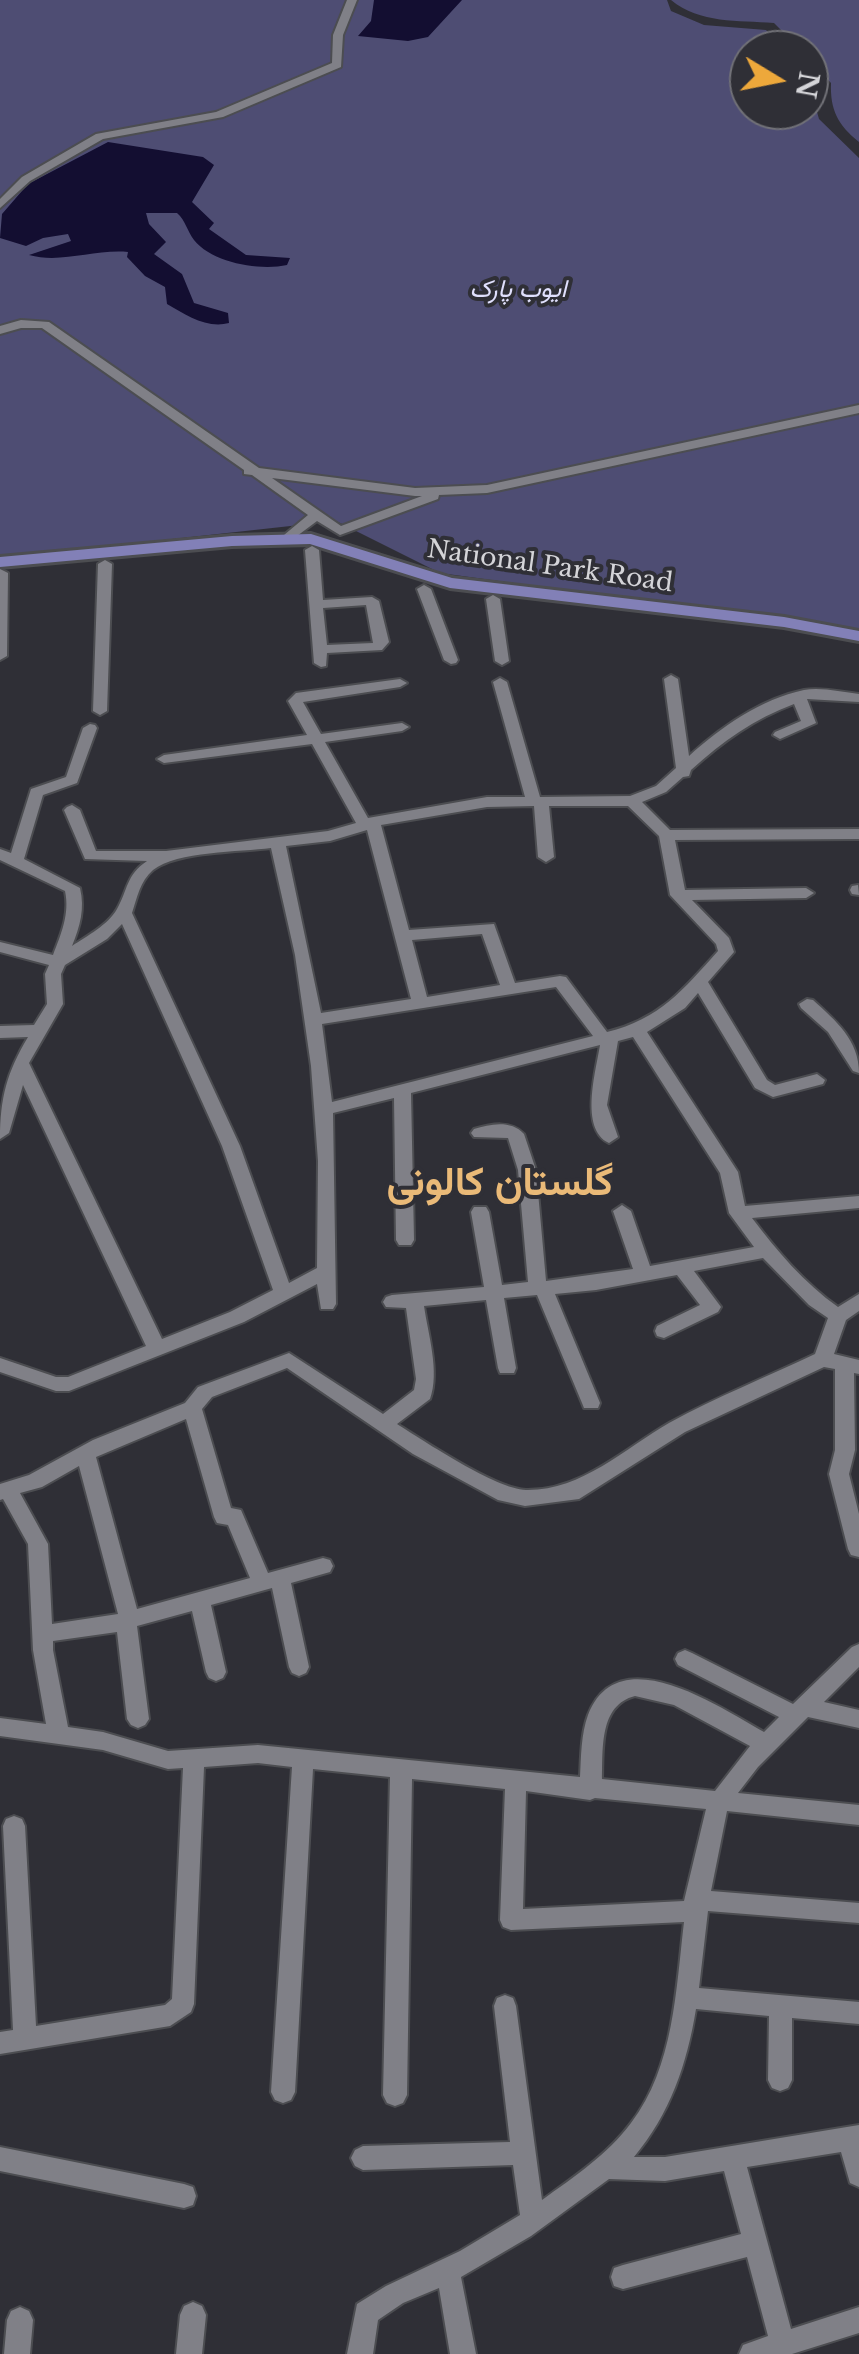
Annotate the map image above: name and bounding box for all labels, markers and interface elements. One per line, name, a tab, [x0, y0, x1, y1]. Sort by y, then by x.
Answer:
north arrow	[729, 30, 829, 130]
text: N	[788, 69, 827, 101]
park label: ایوب پارک	[469, 275, 567, 305]
street label: National Park Road	[425, 535, 675, 599]
district label: گلستان کالونی	[387, 1160, 613, 1208]

